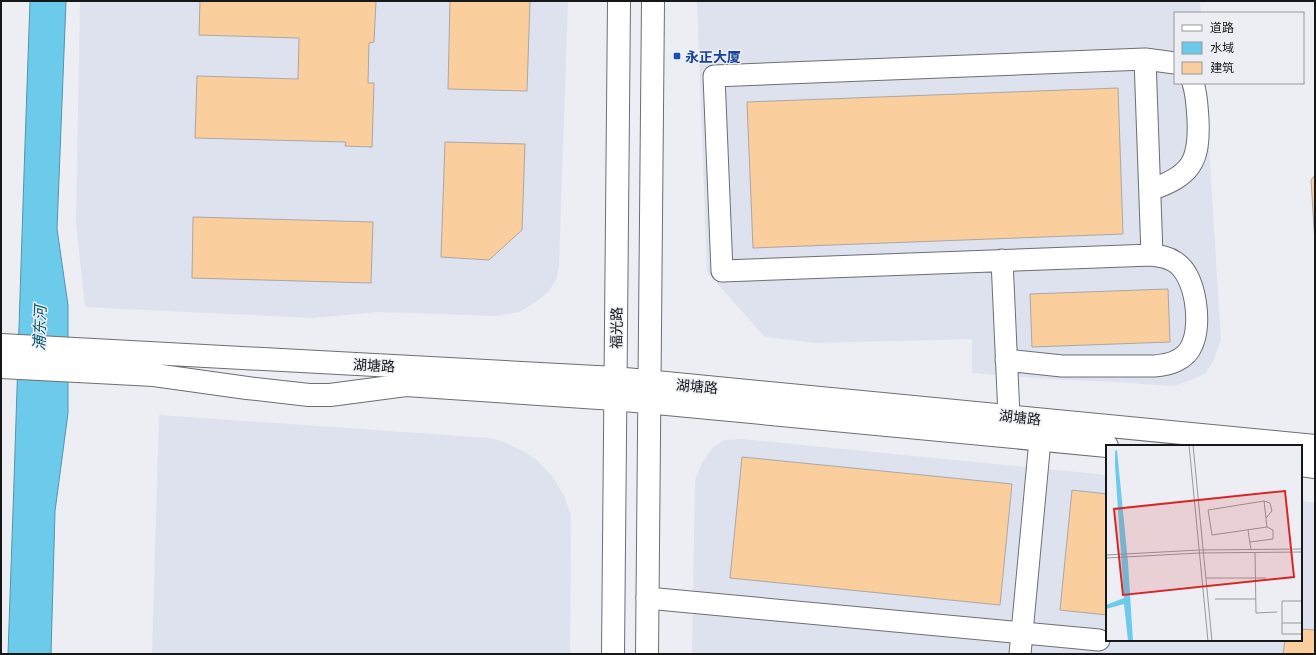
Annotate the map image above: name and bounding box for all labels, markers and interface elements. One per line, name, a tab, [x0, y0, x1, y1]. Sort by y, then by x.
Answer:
legend	[1174, 12, 1304, 84]
text: 道路	[1210, 19, 1234, 36]
text: 水域	[1210, 39, 1234, 56]
place label: 永正大厦	[685, 47, 741, 66]
marker: 永正大厦	[672, 51, 682, 61]
text: 建筑	[1210, 59, 1234, 76]
water label: 浦东河	[28, 302, 50, 351]
street label: 福光路	[606, 307, 626, 349]
street label: 湖塘路	[353, 354, 395, 376]
street label: 湖塘路	[675, 375, 719, 397]
street label: 湖塘路	[998, 405, 1042, 429]
inset map	[1106, 445, 1302, 641]

